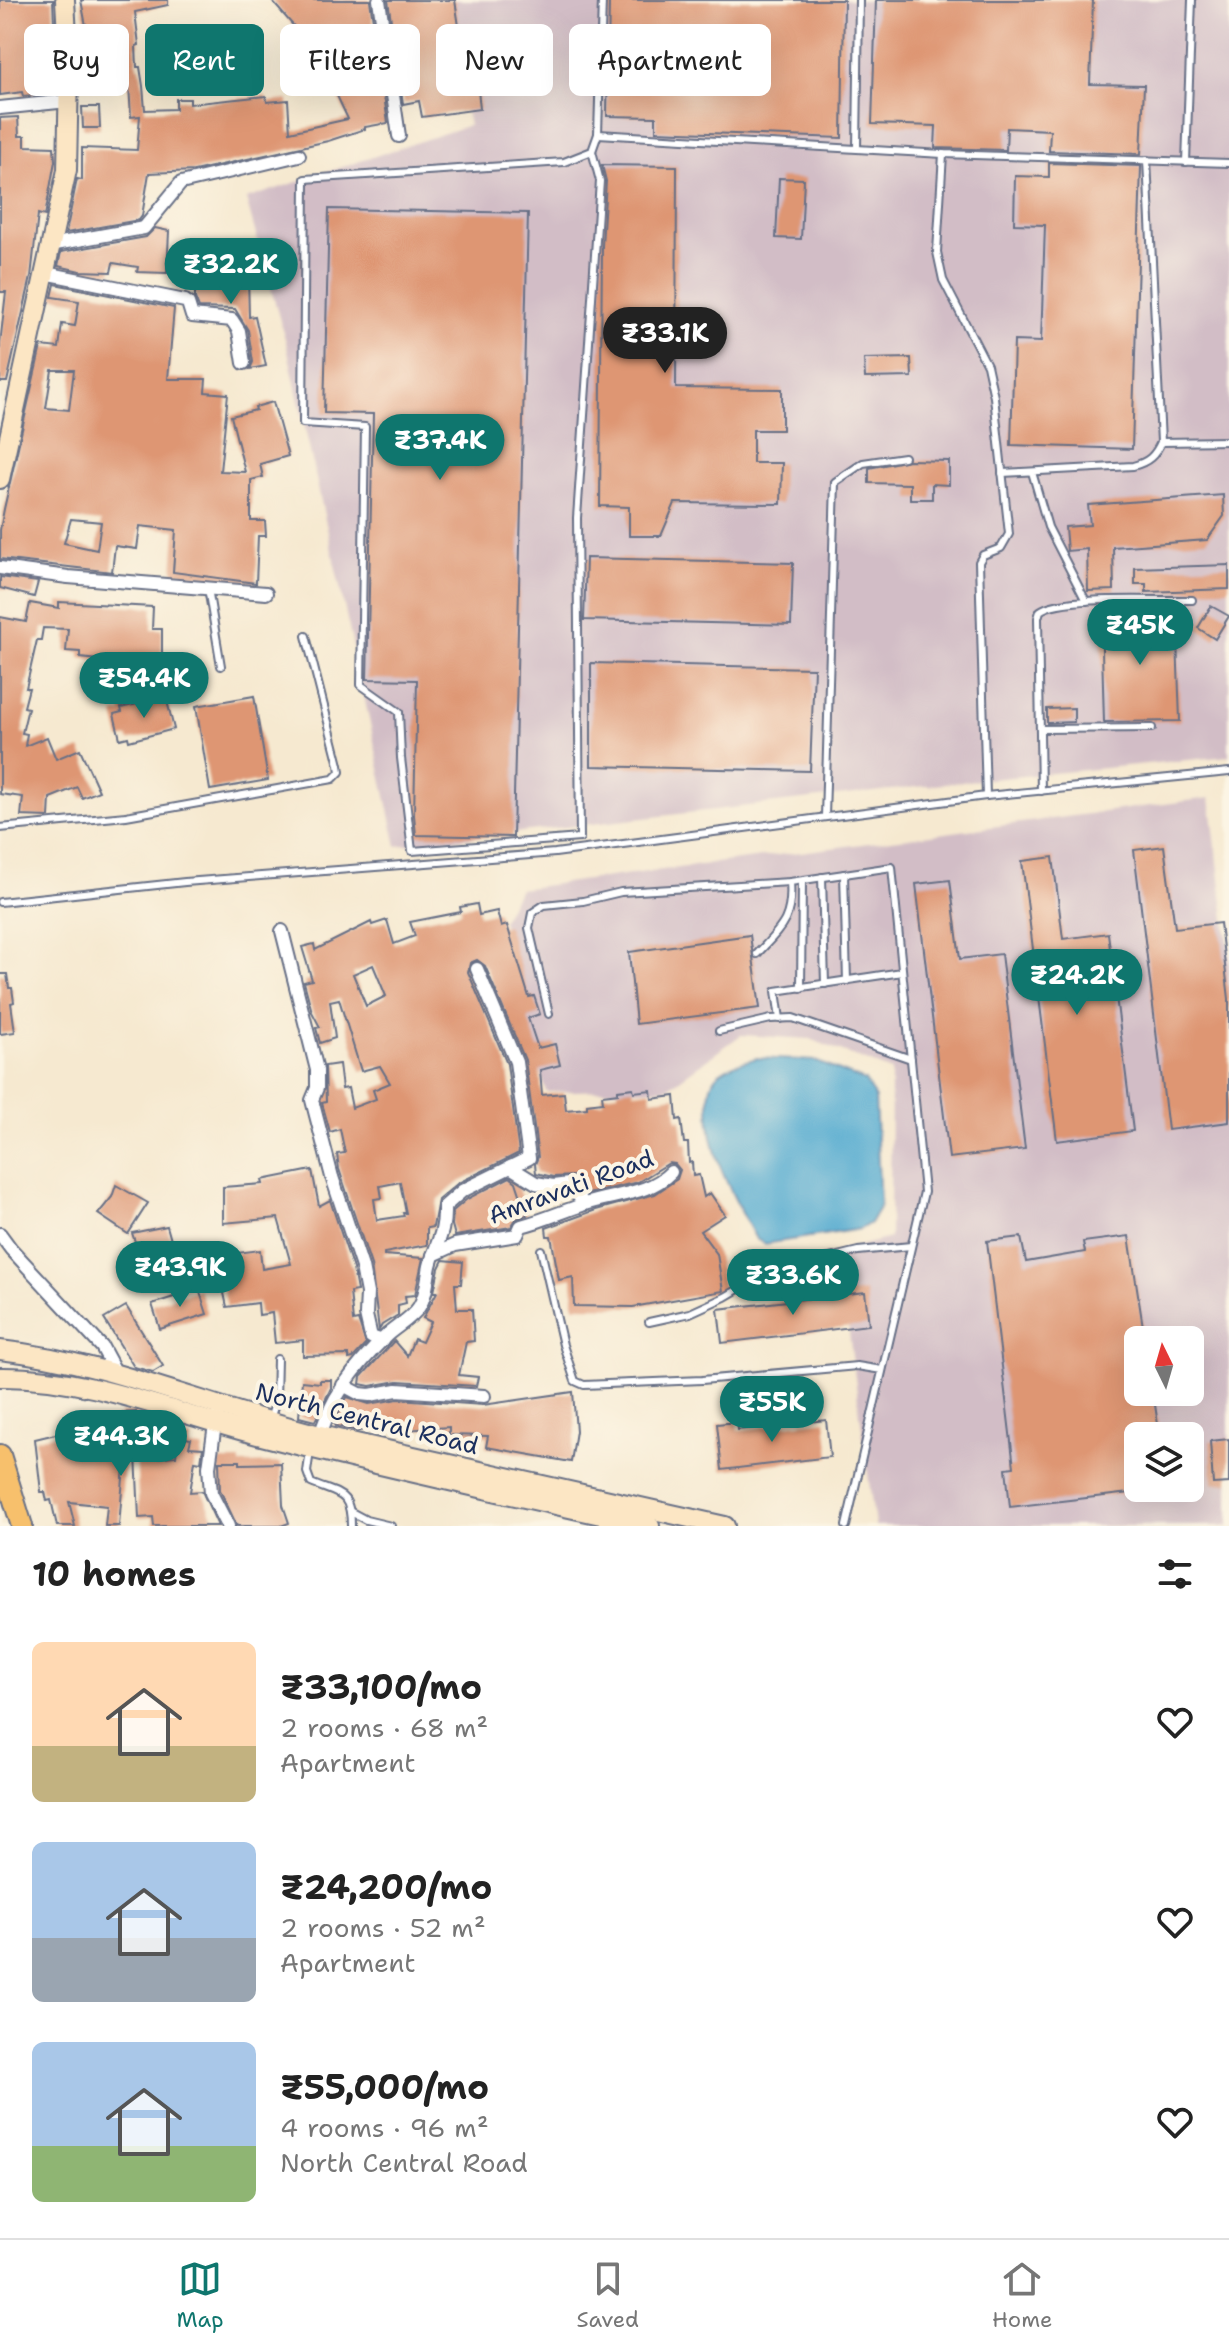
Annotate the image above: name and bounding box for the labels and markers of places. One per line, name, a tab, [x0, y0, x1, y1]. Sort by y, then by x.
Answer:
pin: ₹32.2K	[166, 238, 296, 306]
pin: ₹33.1K	[600, 307, 730, 375]
pin: ₹37.4K	[375, 414, 505, 482]
pin: ₹45K	[1093, 599, 1187, 667]
pin: ₹54.4K	[79, 652, 209, 720]
pin: ₹24.2K	[1012, 949, 1142, 1017]
pin: ₹43.9K	[115, 1241, 245, 1309]
pin: ₹33.6K	[728, 1249, 858, 1317]
pin: ₹55K	[725, 1376, 819, 1444]
pin: ₹44.3K	[56, 1410, 186, 1478]

